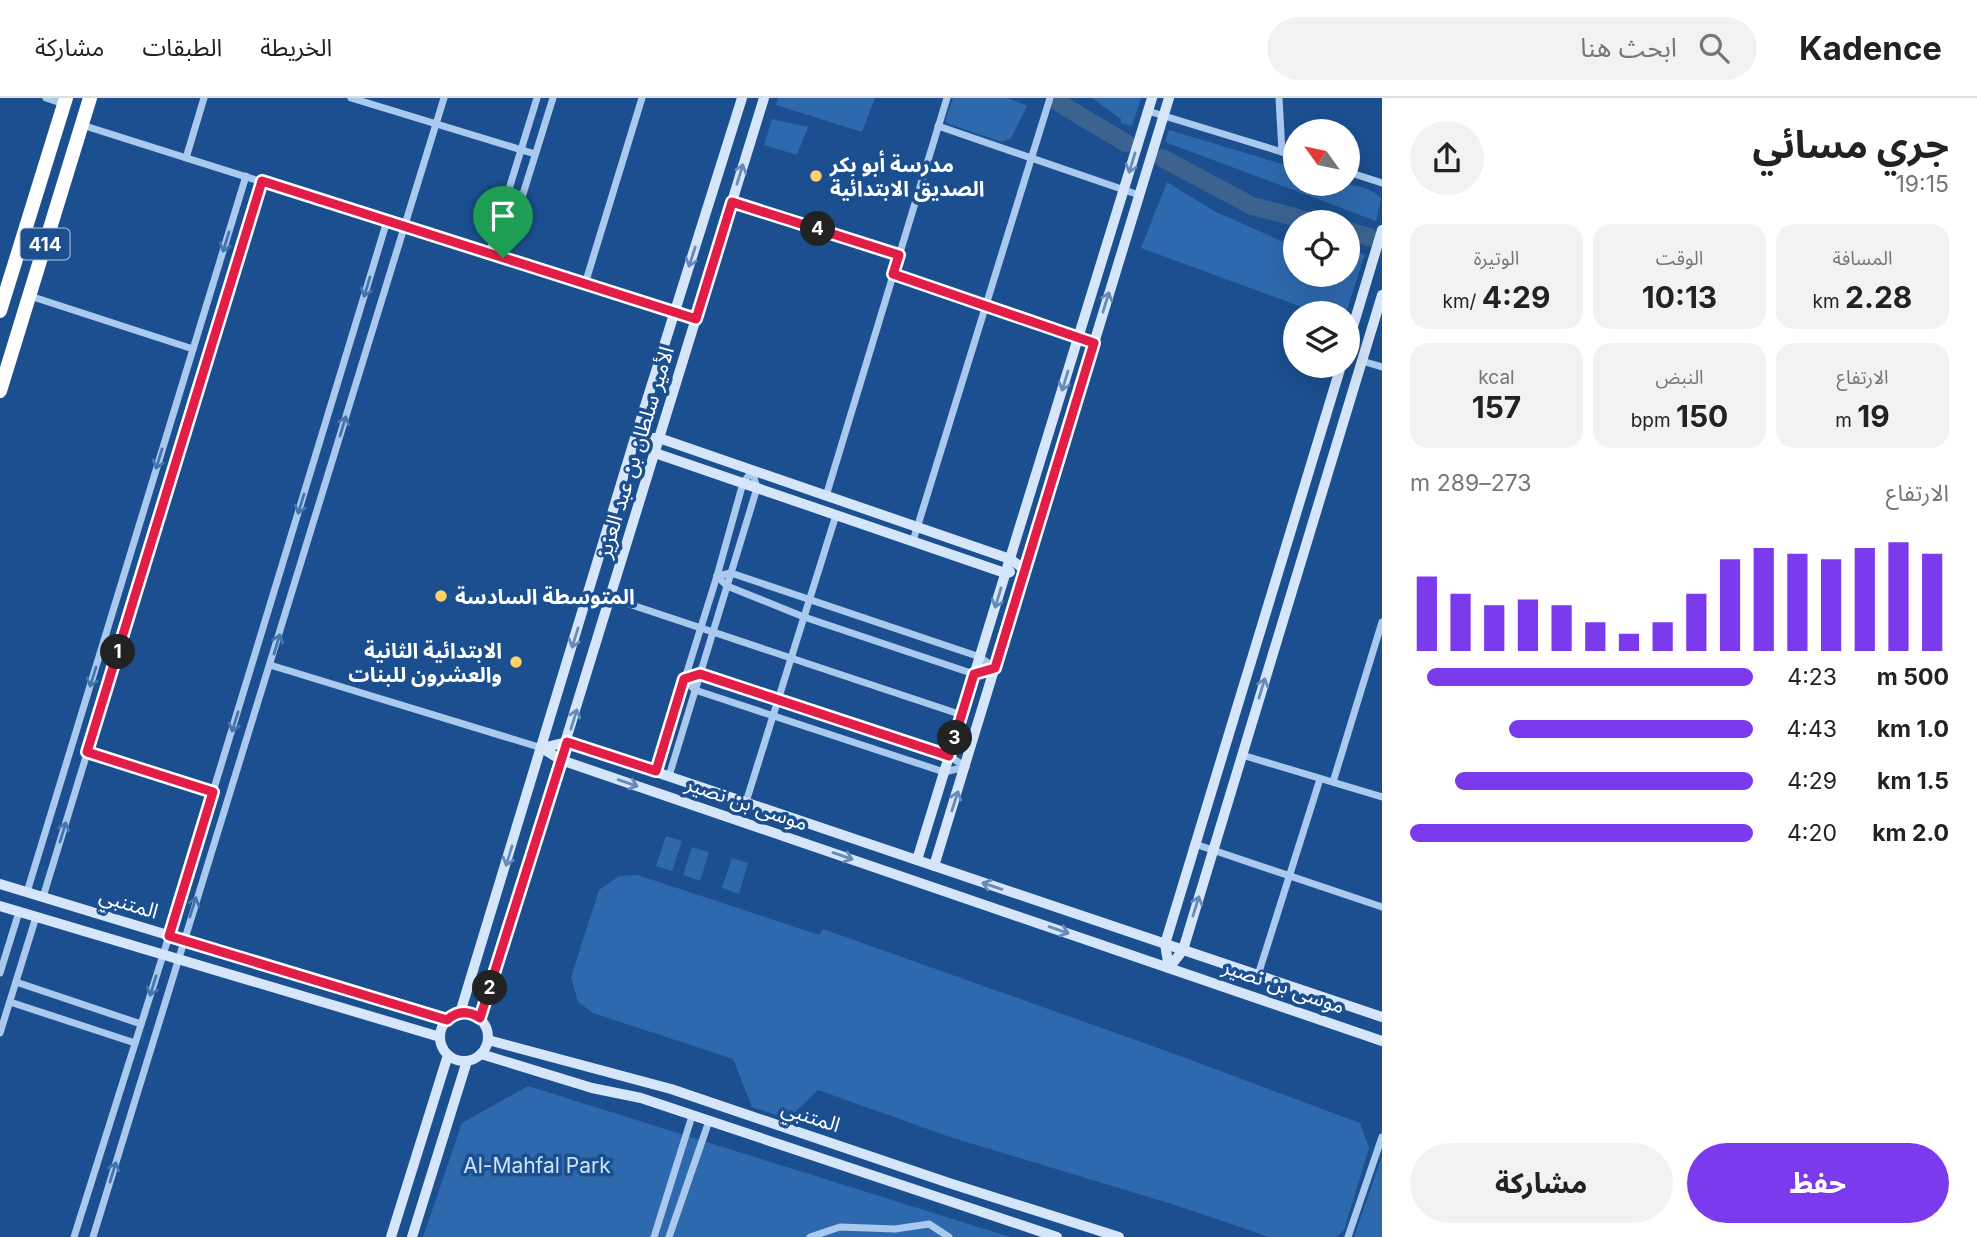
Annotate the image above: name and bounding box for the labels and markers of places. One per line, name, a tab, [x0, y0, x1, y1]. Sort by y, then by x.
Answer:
place label: مدرسة أبو بكر الصديق الابتدائية	[829, 150, 984, 202]
marker: مدرسة أبو بكر الصديق الابتدائية	[808, 168, 824, 184]
pin	[473, 186, 533, 258]
pin: 4	[800, 212, 836, 246]
place label: المتوسطة السادسة	[455, 584, 635, 609]
marker: المتوسطة السادسة	[433, 588, 449, 604]
pin: 1	[100, 634, 136, 670]
place label: الابتدائية الثانية والعشرون للبنات	[348, 638, 502, 687]
marker: الابتدائية الثانية والعشرون للبنات	[508, 654, 524, 670]
pin: 3	[937, 720, 972, 756]
pin: 2	[472, 970, 508, 1006]

